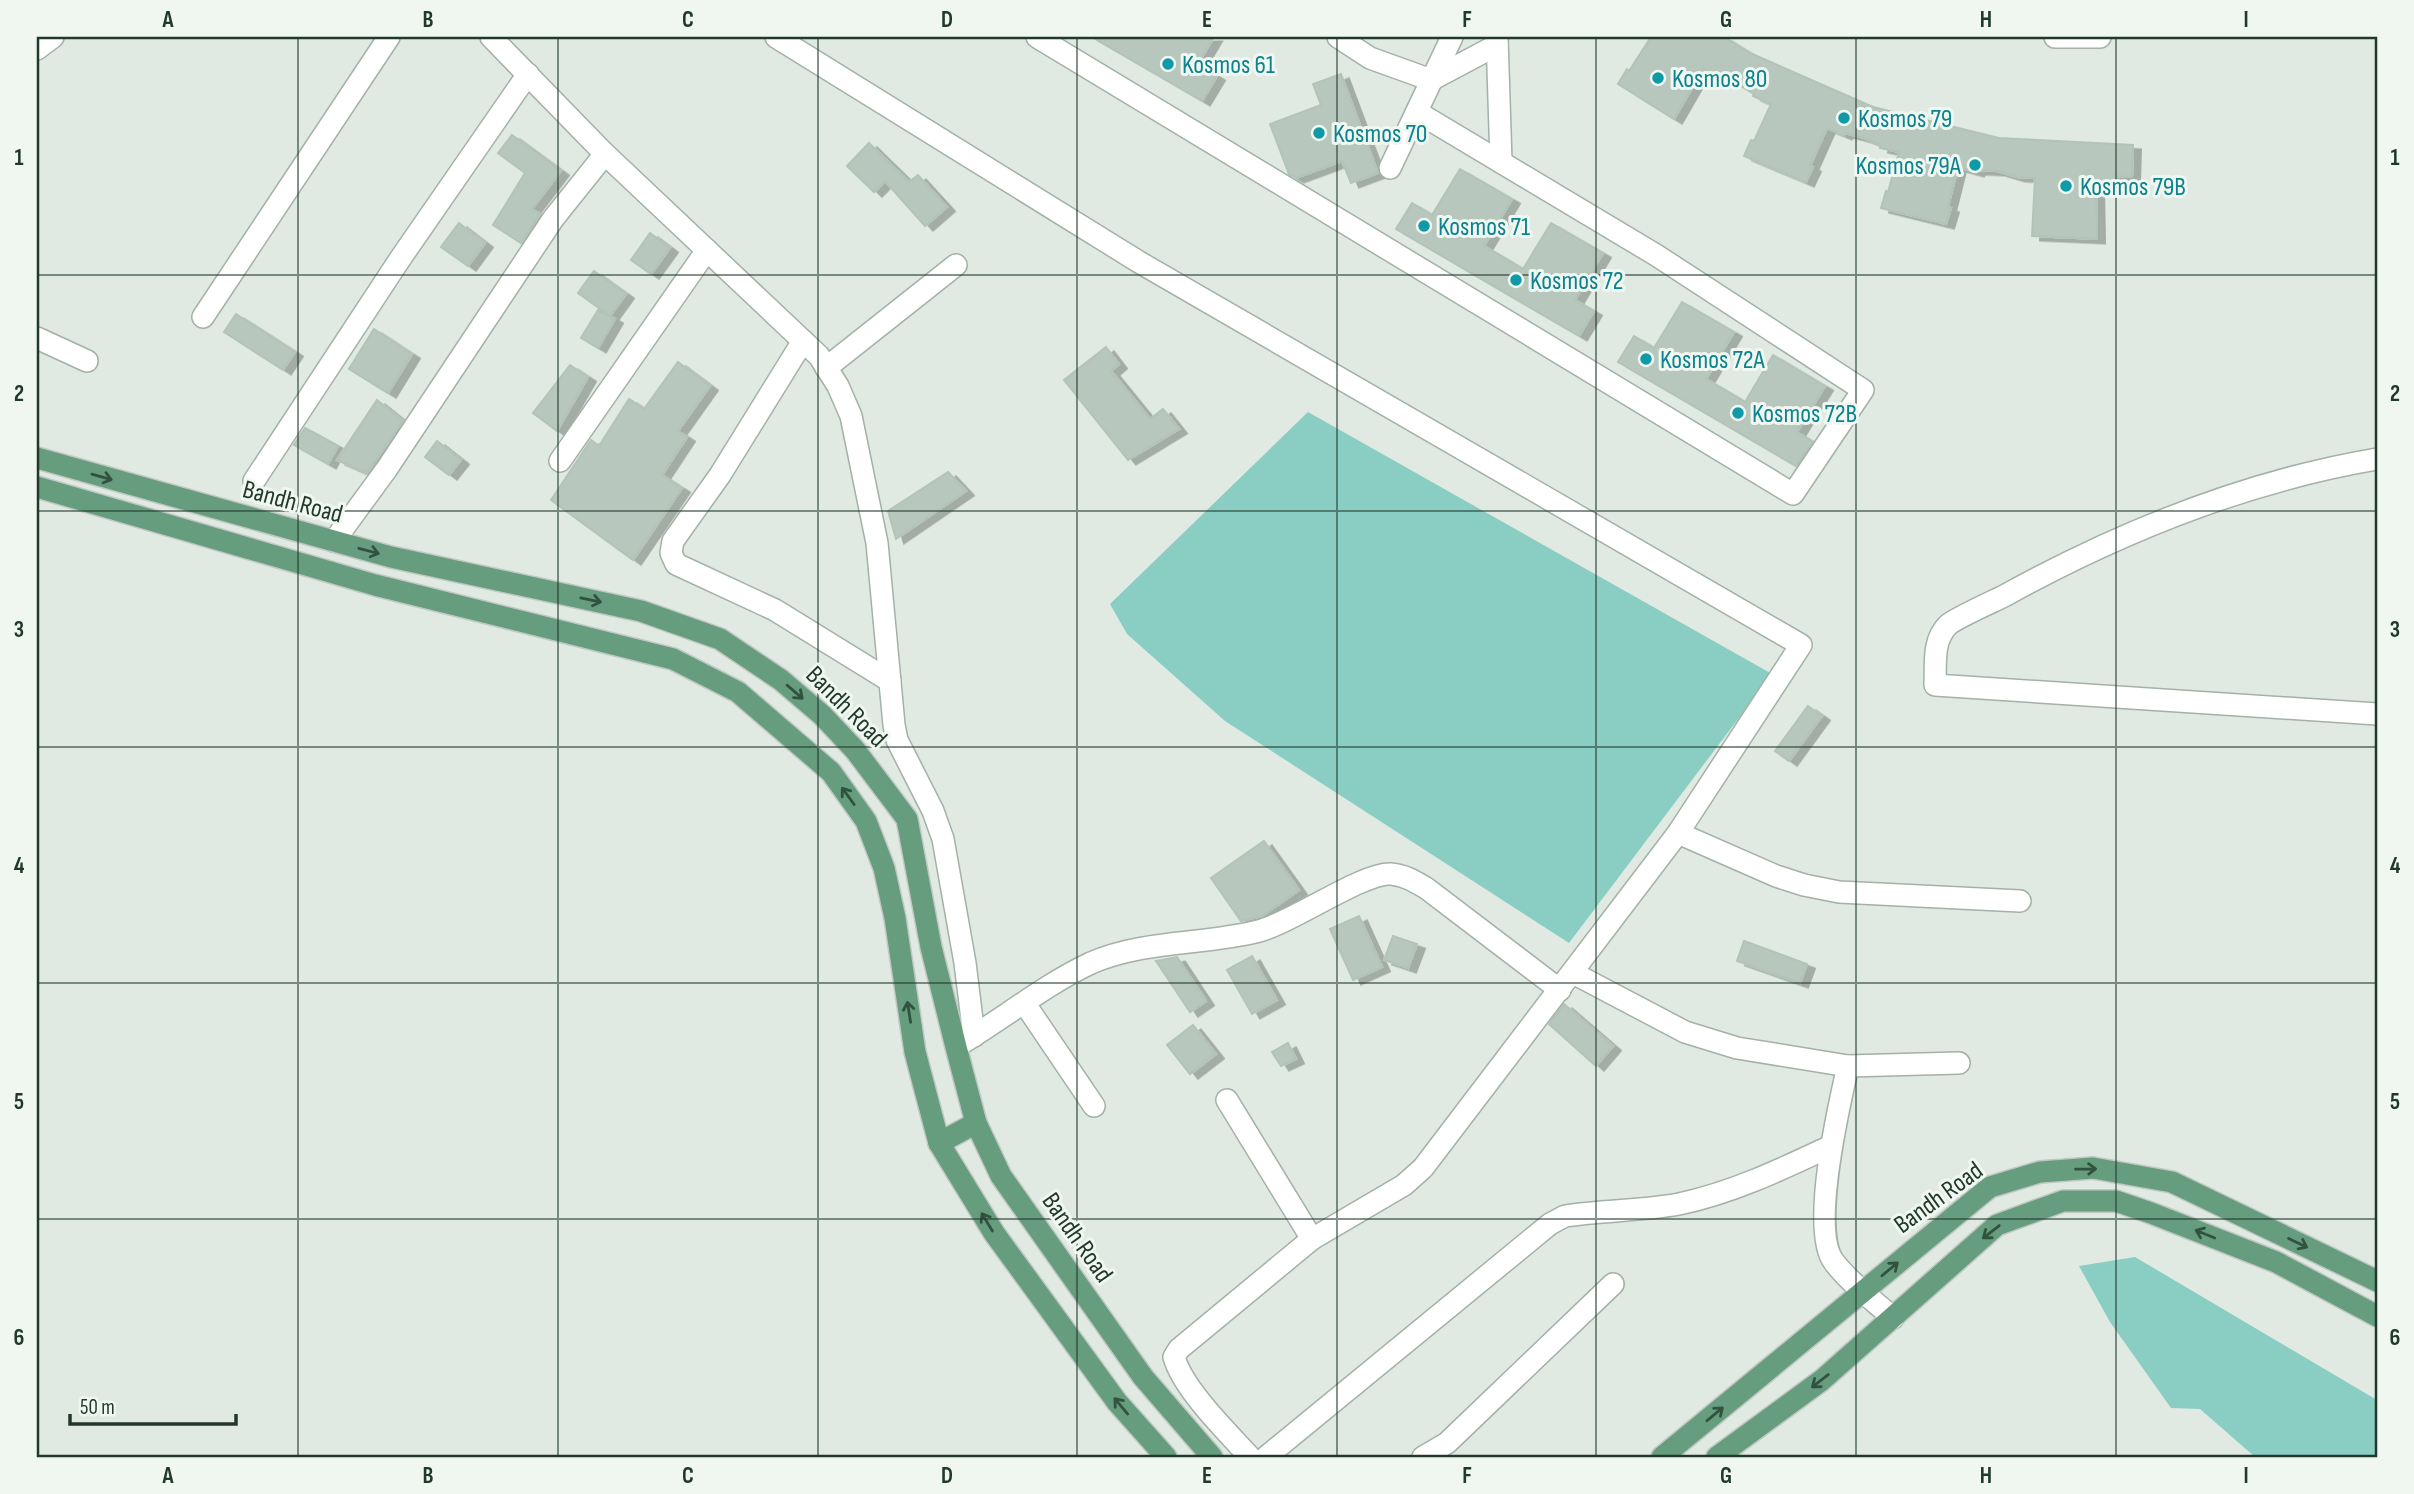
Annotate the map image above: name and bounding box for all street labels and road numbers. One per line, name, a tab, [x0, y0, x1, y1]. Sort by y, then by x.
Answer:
street label: Bandh Road	[239, 474, 346, 531]
street label: Bandh Road	[799, 660, 893, 754]
street label: Bandh Road	[1888, 1156, 1989, 1241]
street label: Bandh Road	[1035, 1187, 1119, 1289]

